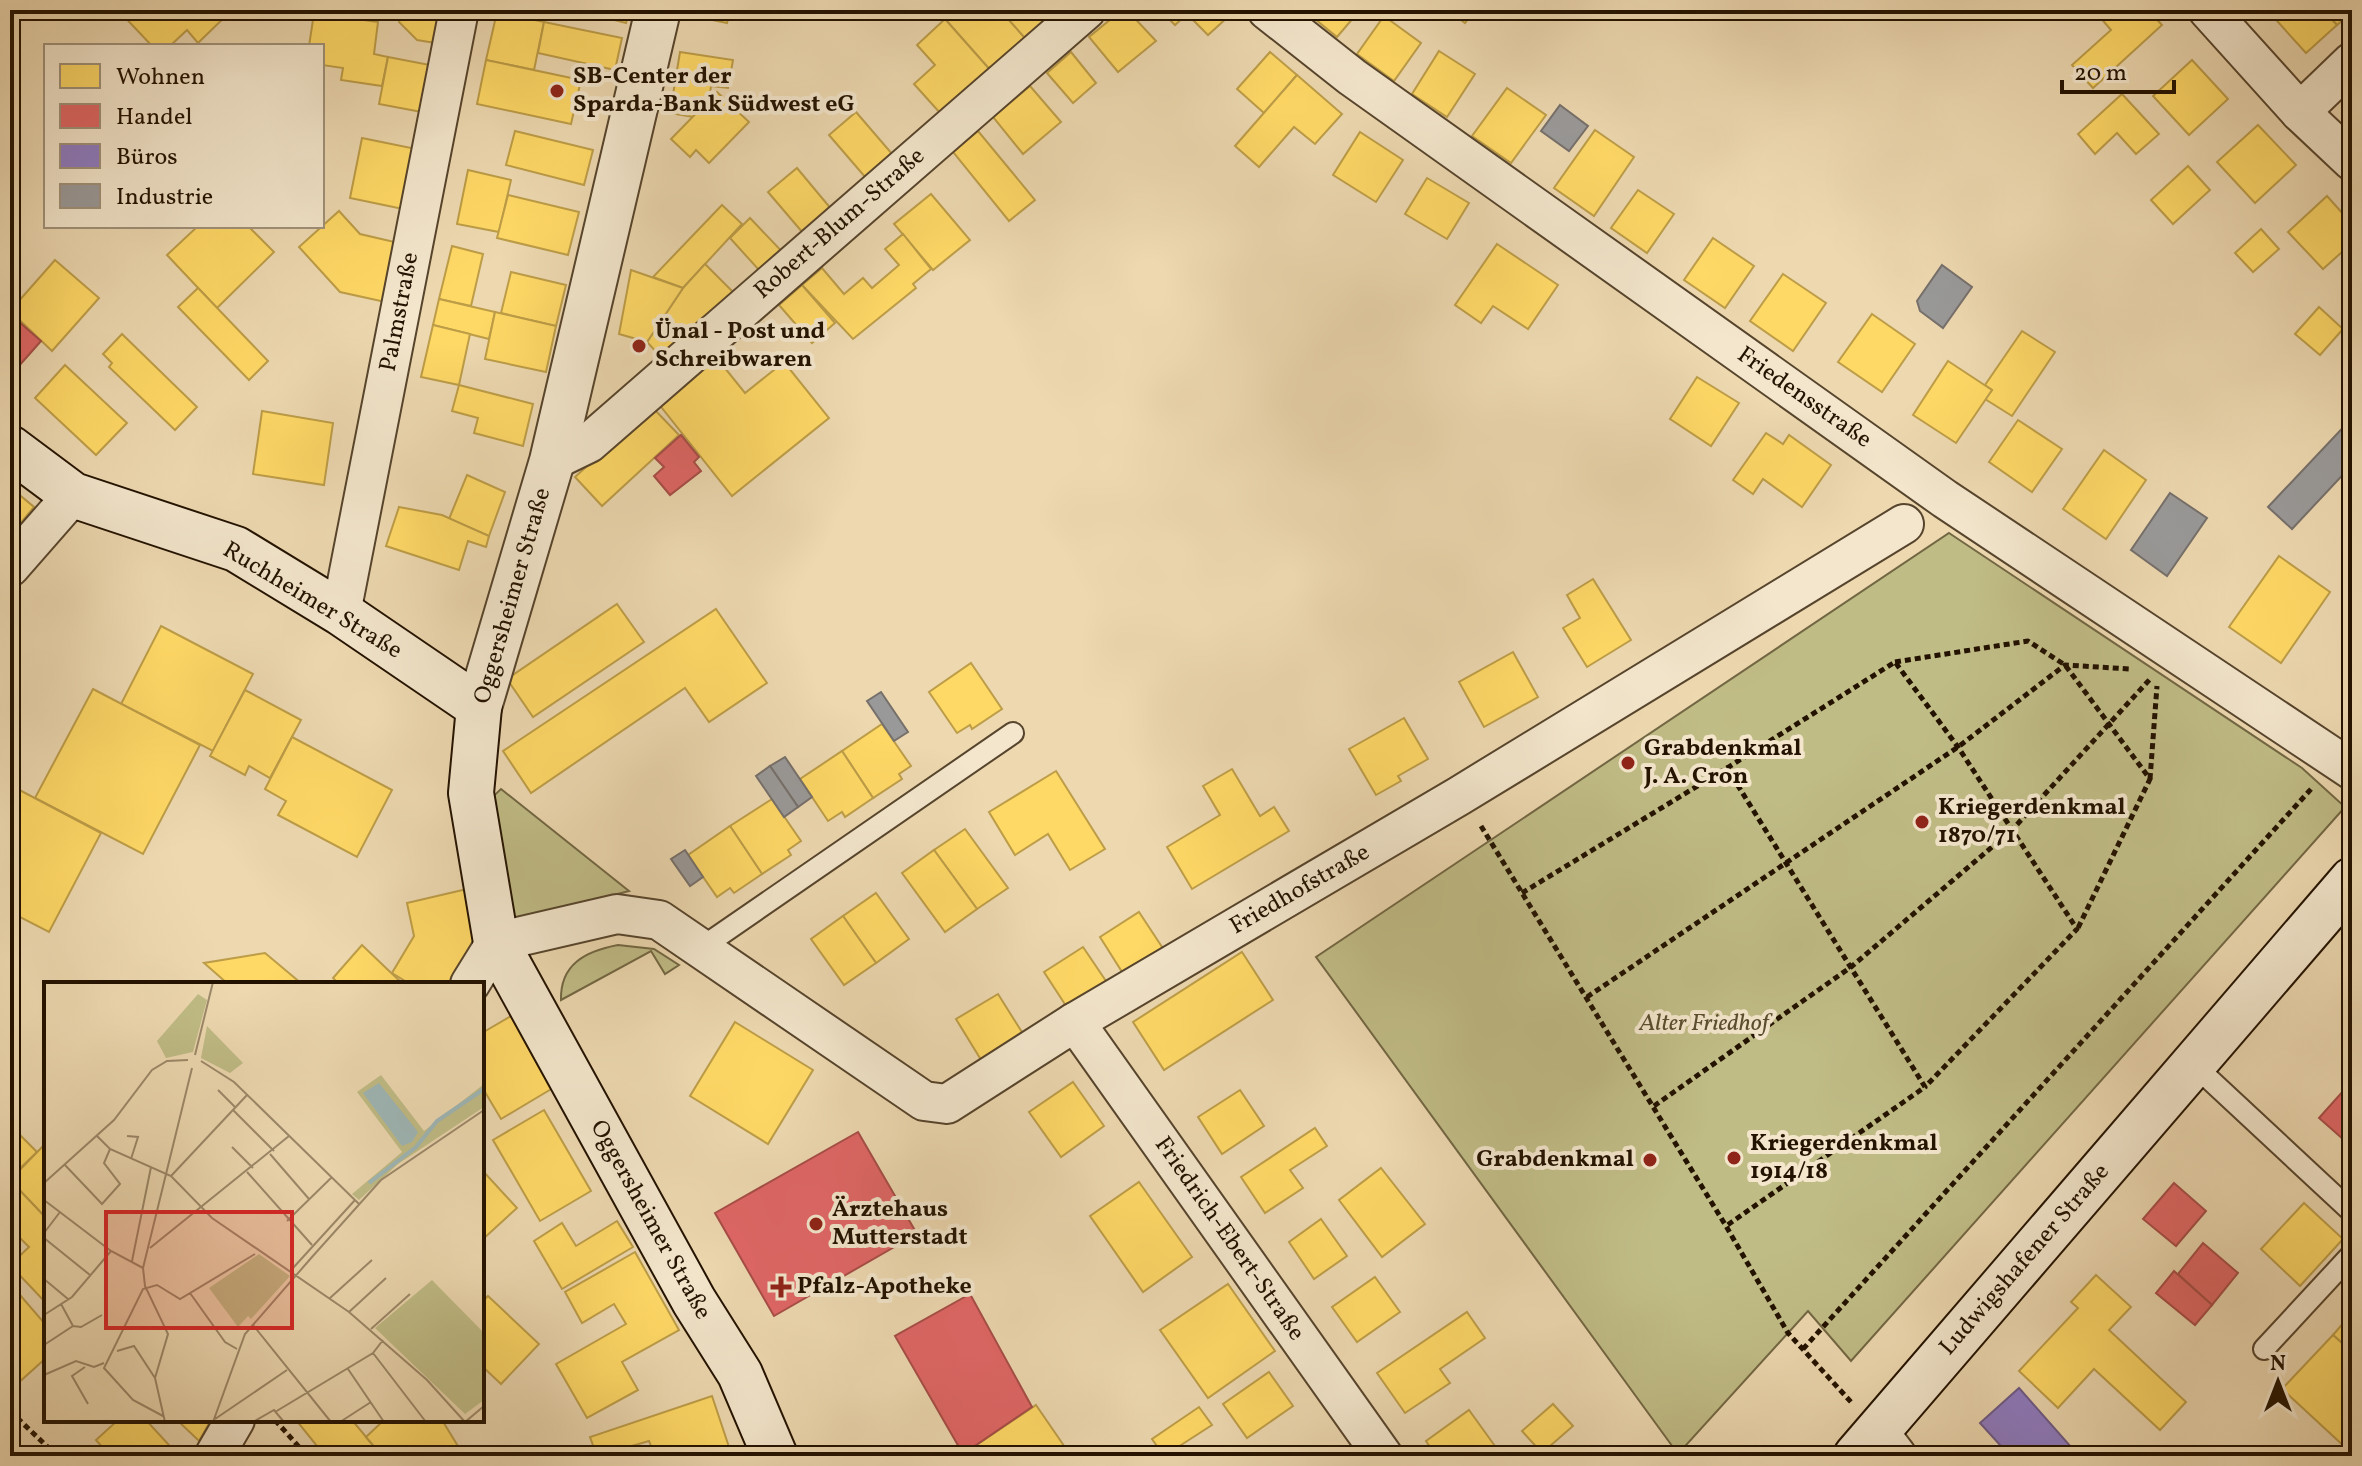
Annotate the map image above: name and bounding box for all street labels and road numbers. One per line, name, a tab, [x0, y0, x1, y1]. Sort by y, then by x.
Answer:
street label: Robert-Blum-Straße	[747, 140, 933, 308]
street label: Palmstraße	[372, 249, 428, 375]
street label: Friedensstraße	[1730, 339, 1878, 457]
street label: Oggersheimer Straße	[466, 484, 560, 708]
street label: Ruchheimer Straße	[216, 534, 408, 668]
street label: Friedhofstraße	[1224, 836, 1376, 944]
street label: Oggersheimer Straße	[581, 1114, 719, 1326]
street label: Friedrich-Ebert-Straße	[1146, 1130, 1312, 1348]
street label: Ludwigshafener Straße	[1932, 1157, 2118, 1363]

